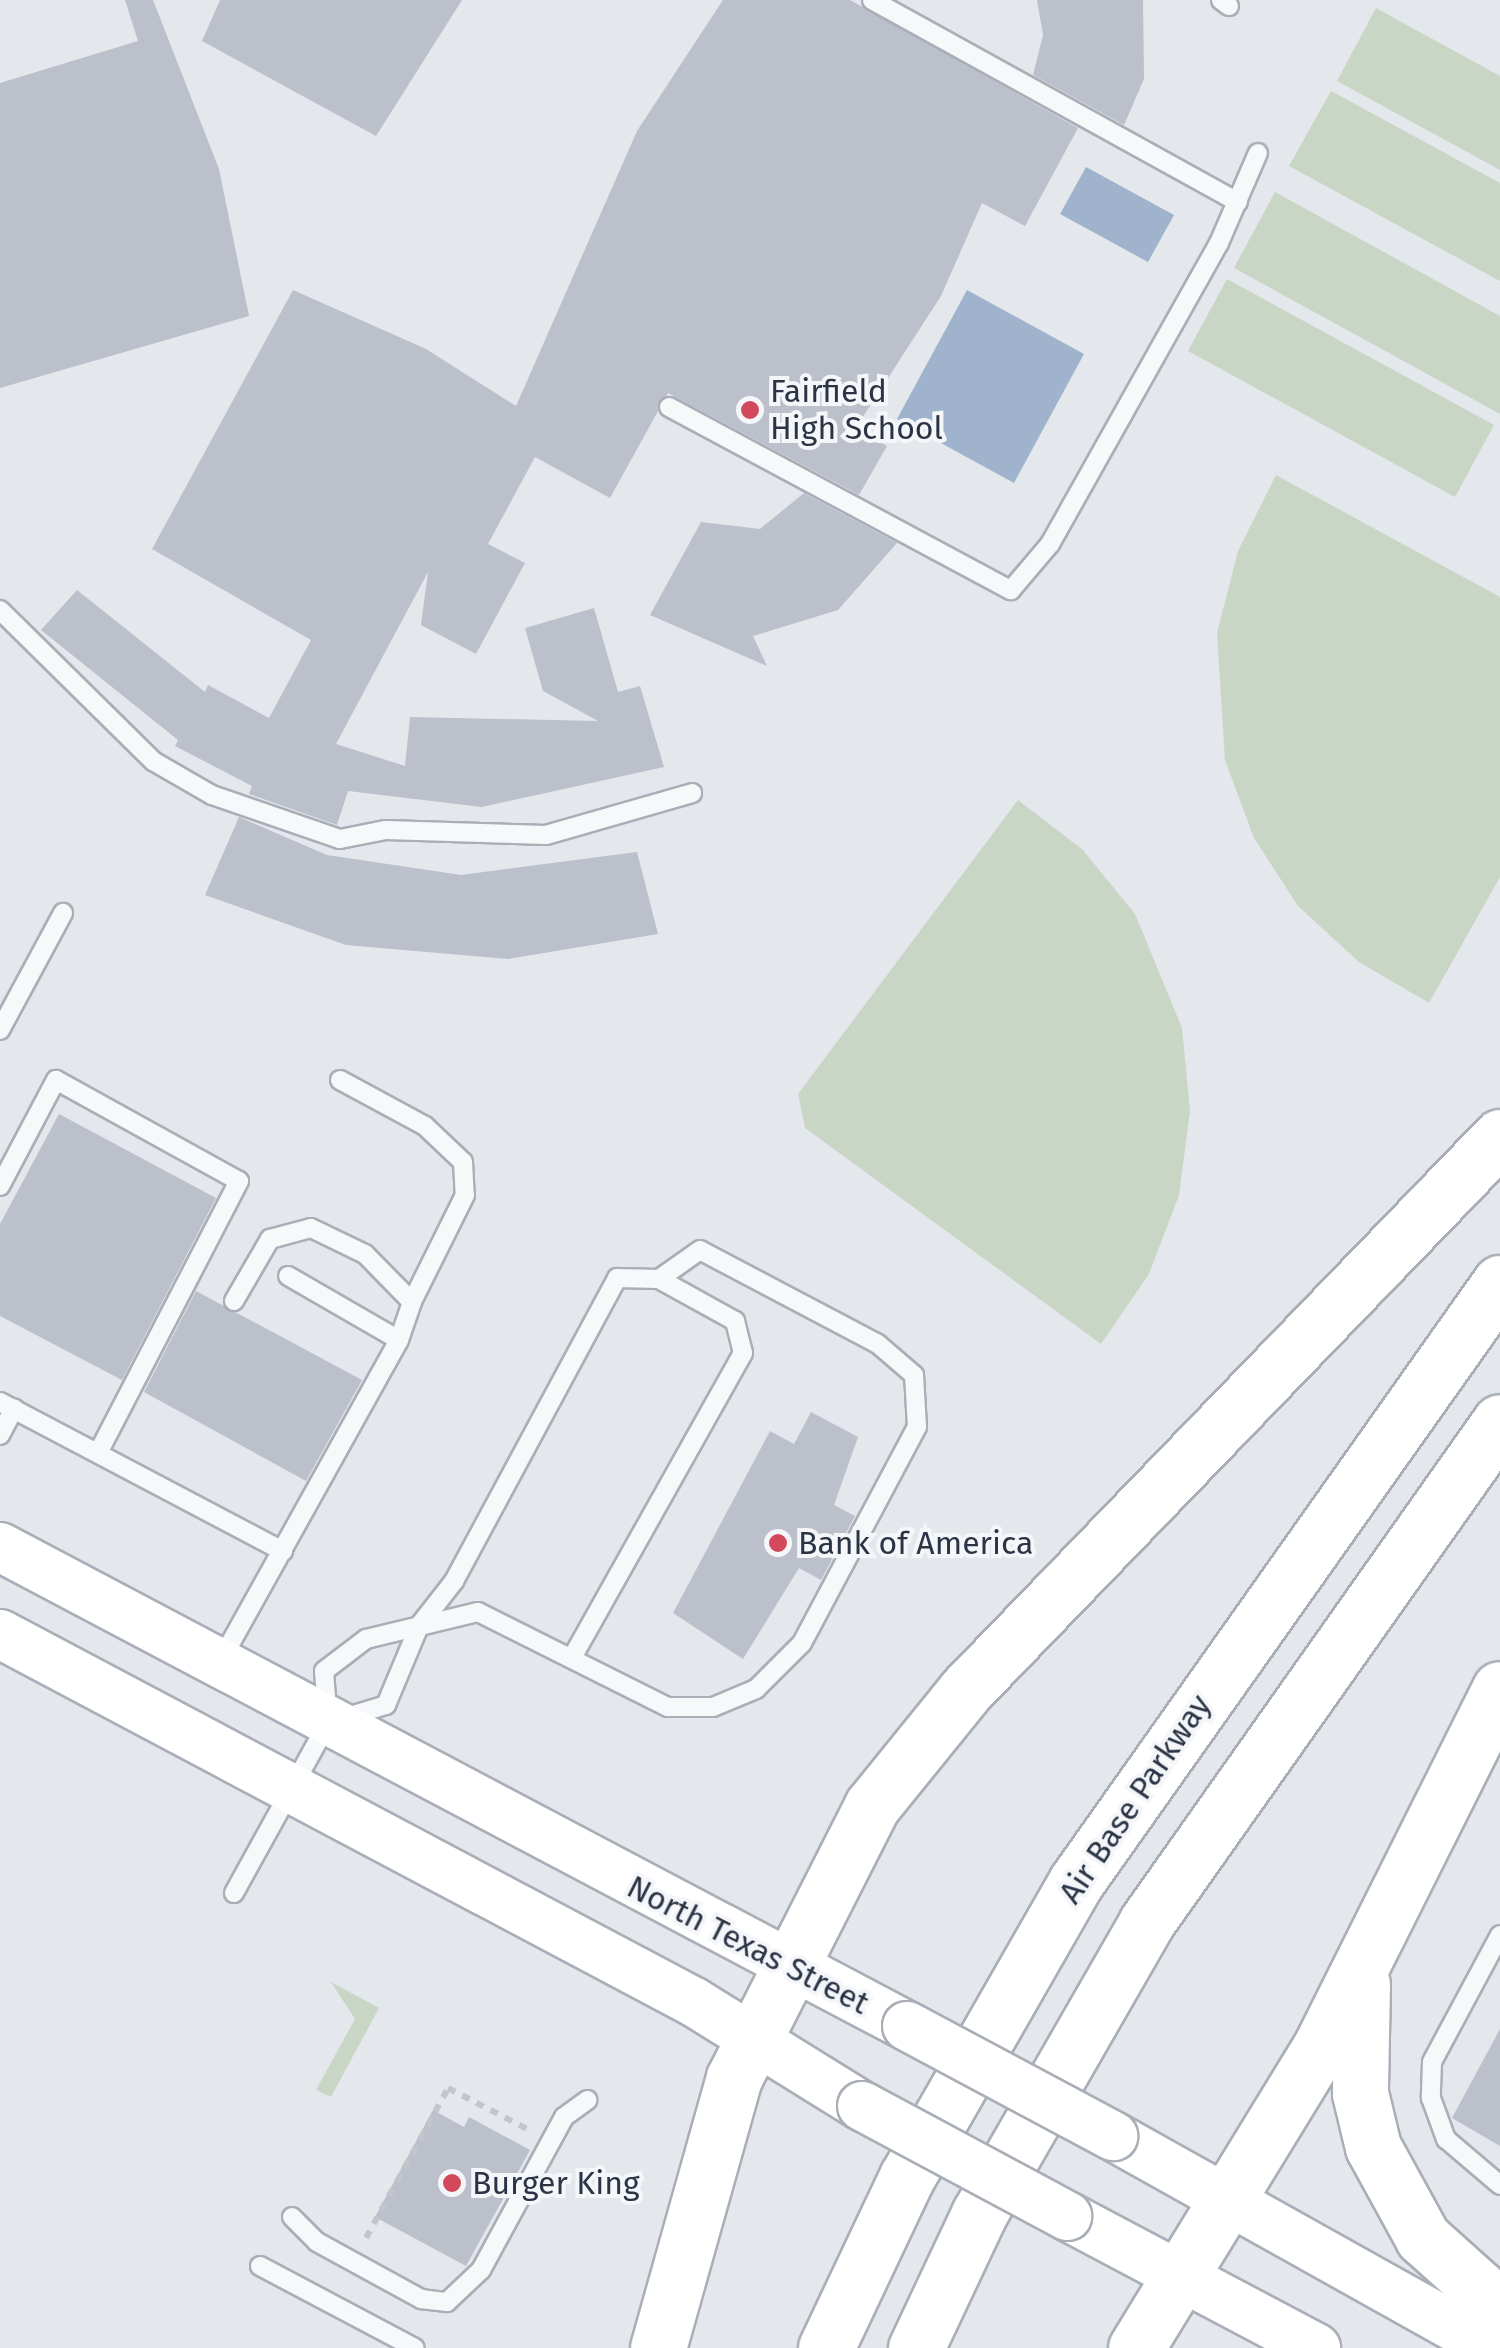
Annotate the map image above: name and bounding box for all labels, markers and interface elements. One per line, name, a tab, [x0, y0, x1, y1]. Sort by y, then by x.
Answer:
place label: Fairfield High School	[770, 373, 943, 448]
marker: Fairfield High School	[739, 399, 761, 421]
place label: Bank of America	[798, 1524, 1033, 1562]
marker: Bank of America	[767, 1532, 789, 1554]
street label: Air Base Parkway	[1051, 1687, 1219, 1911]
street label: North Texas Street	[621, 1868, 875, 2022]
place label: Burger King	[472, 2164, 640, 2202]
marker: Burger King	[441, 2172, 463, 2194]

